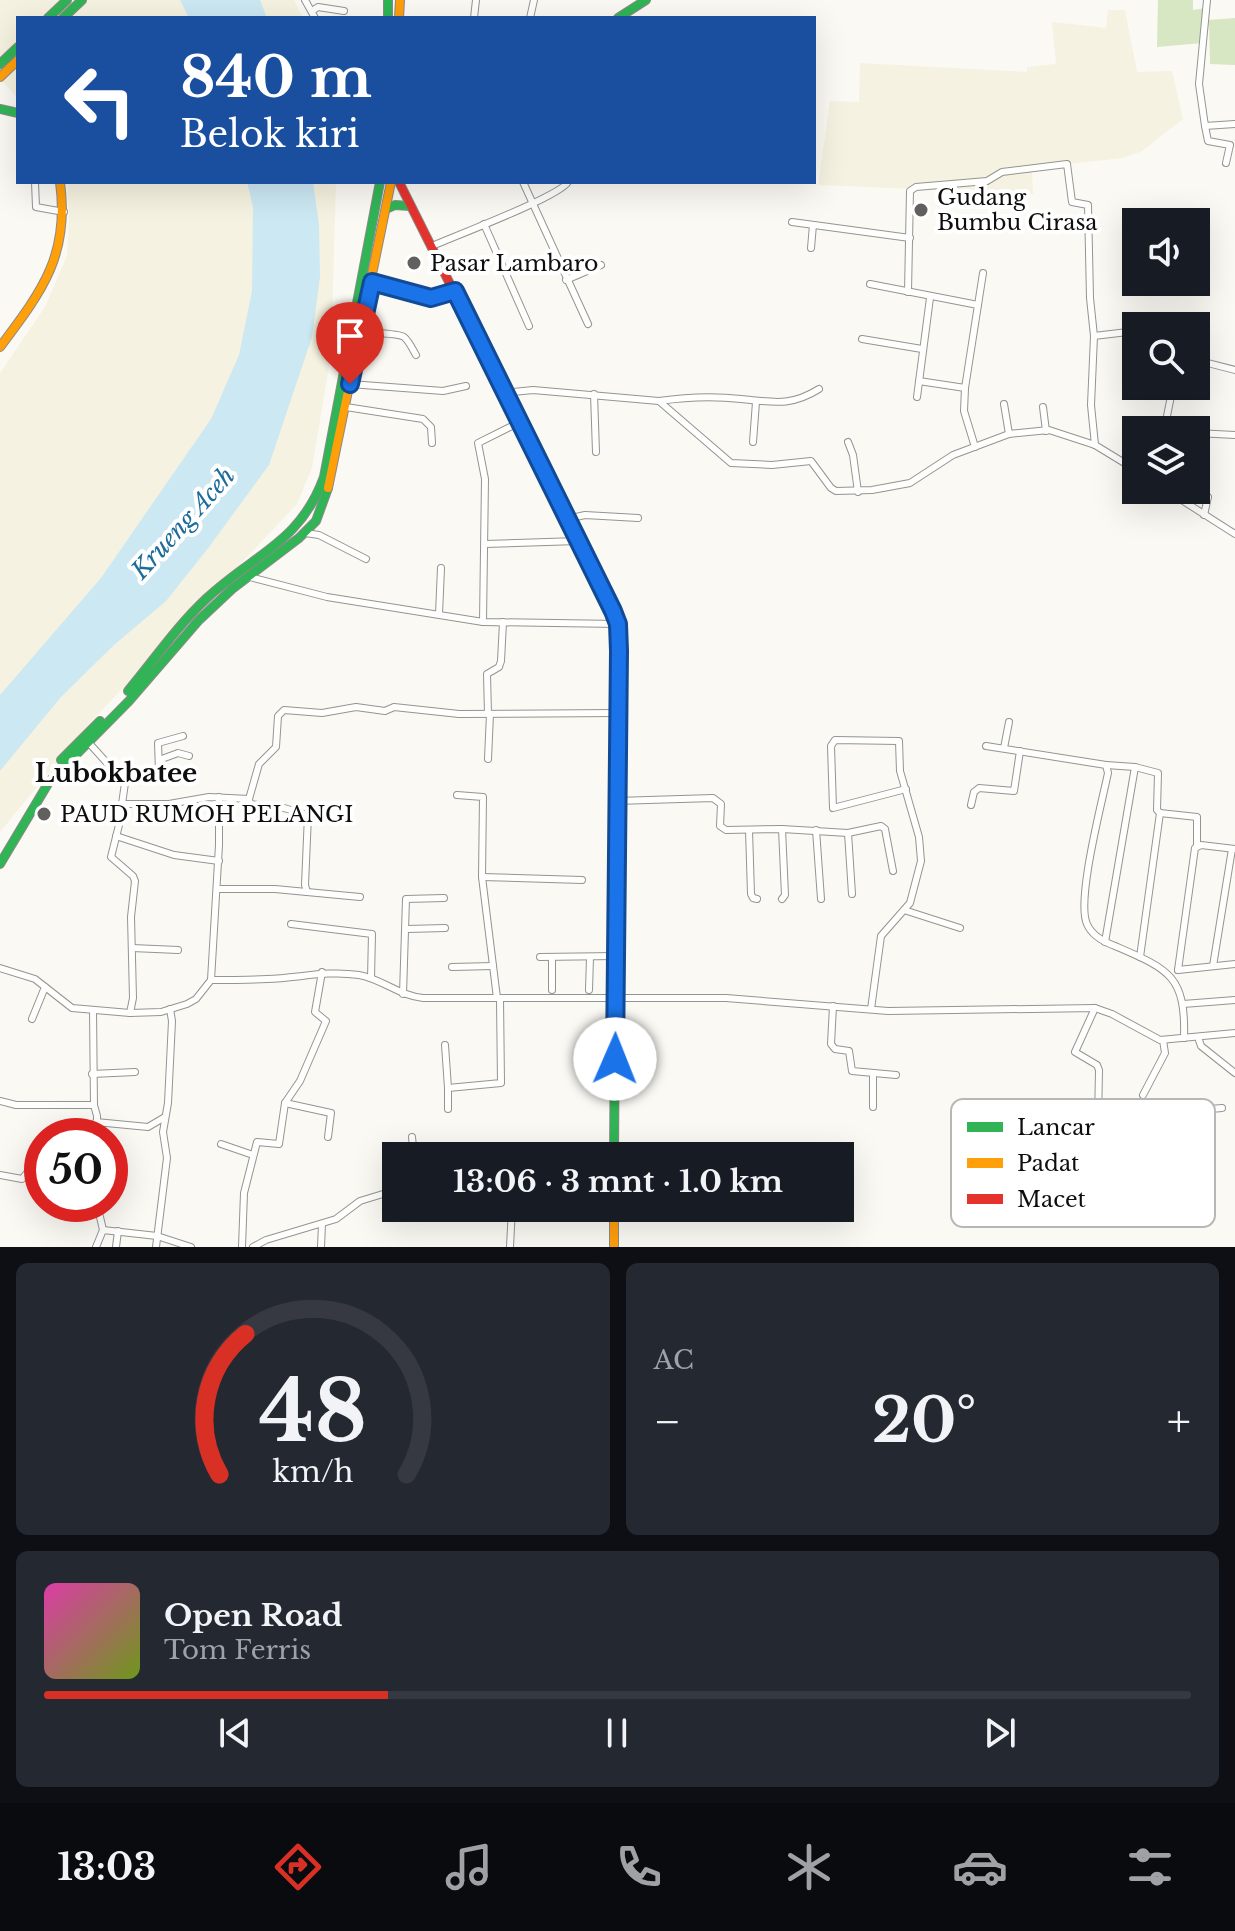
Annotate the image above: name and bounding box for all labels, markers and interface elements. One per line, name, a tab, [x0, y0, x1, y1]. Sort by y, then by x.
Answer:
text: 840 m	[180, 43, 372, 112]
icon: left	[48, 48, 152, 152]
text: Belok kiri	[180, 112, 359, 157]
place label: Gudang Bumbu Cirasa	[937, 184, 1098, 236]
marker: Gudang Bumbu Cirasa	[912, 201, 930, 219]
map controls	[1122, 208, 1210, 504]
button: sound	[1122, 208, 1210, 296]
place label: Pasar Lambaro	[430, 250, 598, 277]
marker: Pasar Lambaro	[405, 254, 423, 272]
pin	[316, 302, 384, 384]
button: search	[1122, 312, 1210, 400]
icon: arrive	[328, 314, 372, 358]
button: layers	[1122, 416, 1210, 504]
water label: Krueng Aceh	[125, 461, 241, 586]
district label: Lubokbatee	[35, 757, 197, 789]
place label: PAUD RUMOH PELANGI	[60, 801, 353, 828]
marker: PAUD RUMOH PELANGI	[35, 805, 53, 823]
position arrow	[573, 1017, 657, 1101]
legend	[951, 1099, 1215, 1227]
text: Lancar	[1017, 1114, 1095, 1141]
speed limit sign: 50	[24, 1118, 128, 1222]
text: Padat	[1017, 1150, 1080, 1177]
text: 13:06 · 3 mnt · 1.0 km	[453, 1163, 783, 1200]
text: Macet	[1017, 1186, 1087, 1213]
text: AC	[654, 1344, 694, 1376]
text: 48	[259, 1360, 367, 1463]
text: 20°	[872, 1384, 976, 1458]
text: −	[654, 1394, 681, 1449]
text: +	[1167, 1394, 1191, 1449]
text: km/h	[272, 1454, 353, 1490]
text: Open Road	[164, 1597, 343, 1634]
text: Tom Ferris	[164, 1634, 311, 1666]
icon: previous	[213, 1711, 257, 1755]
icon: pause	[595, 1711, 639, 1755]
icon: next	[978, 1711, 1022, 1755]
icon: directions	[270, 1839, 326, 1895]
icon: music	[441, 1839, 497, 1895]
icon: phone	[611, 1839, 667, 1895]
icon: climate	[781, 1839, 837, 1895]
icon: car	[952, 1839, 1008, 1895]
icon: filters	[1122, 1839, 1178, 1895]
text: 13:03	[57, 1845, 156, 1890]

